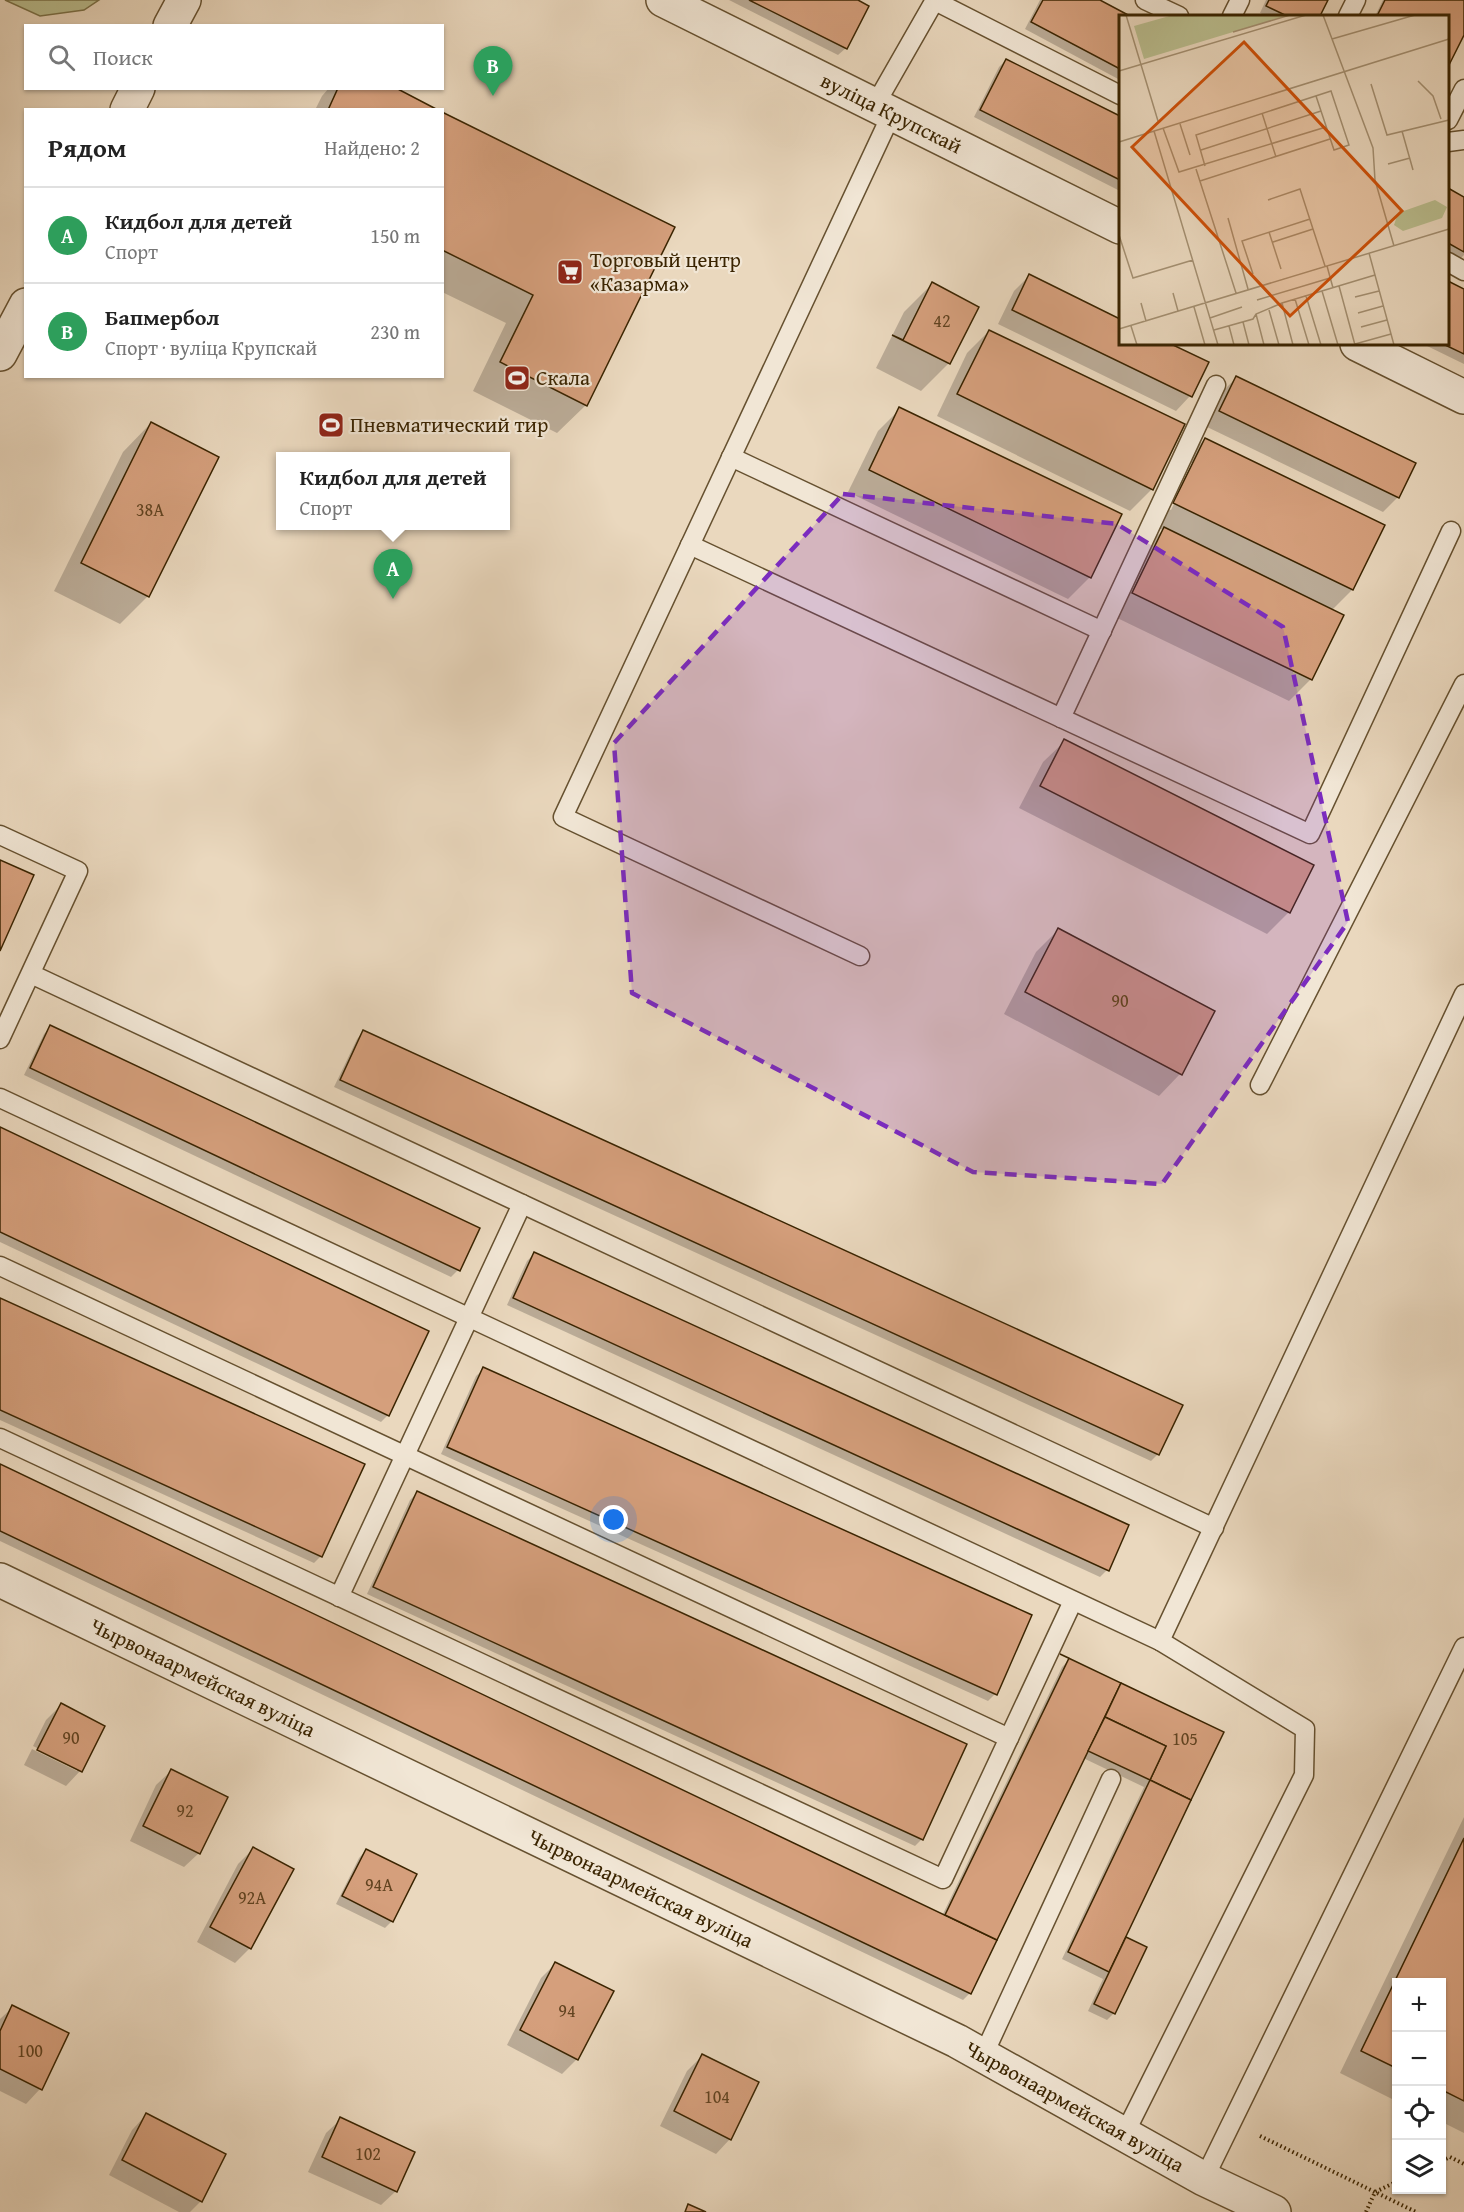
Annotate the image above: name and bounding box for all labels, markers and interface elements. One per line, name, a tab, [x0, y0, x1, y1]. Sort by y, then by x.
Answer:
inset map	[1119, 15, 1449, 345]
search box	[24, 24, 444, 90]
icon: search	[45, 41, 78, 74]
text: Поиск	[93, 41, 153, 73]
pin: B	[474, 46, 512, 96]
street label: вуліца Крупскай	[815, 65, 968, 161]
text: Рядом	[48, 128, 126, 167]
text: Найдено: 2	[324, 133, 420, 162]
text: Кидбол для детей	[105, 205, 292, 237]
text: A	[61, 221, 74, 250]
text: 150 m	[370, 221, 420, 250]
text: Спорт	[105, 237, 158, 266]
place label: Торговый центр «Казарма»	[590, 244, 741, 299]
supermarket icon: Торговый центр «Казарма»	[555, 257, 585, 287]
text: Бапмербол	[105, 301, 219, 333]
house number: 42	[933, 307, 951, 334]
text: B	[61, 317, 74, 346]
text: 230 m	[370, 317, 420, 346]
text: Спорт · вуліца Крупскай	[105, 333, 317, 362]
place label: Скала	[536, 362, 590, 393]
sports icon: Скала	[502, 363, 532, 393]
place label: Пневматический тир	[350, 409, 548, 440]
sports icon: Пневматический тир	[316, 410, 346, 440]
popup	[276, 452, 510, 530]
text: Кидбол для детей	[299, 461, 487, 493]
text: Спорт	[299, 493, 352, 522]
house number: 38А	[136, 496, 164, 523]
pin: A	[374, 550, 412, 599]
house number: 90	[1111, 987, 1129, 1014]
your location	[599, 1505, 628, 1534]
street label: Чырвонаармейская вуліца	[85, 1610, 321, 1745]
house number: 90	[62, 1724, 80, 1751]
house number: 105	[1172, 1725, 1198, 1752]
house number: 92	[176, 1797, 194, 1824]
street label: Чырвонаармейская вуліца	[523, 1821, 759, 1956]
house number: 94А	[365, 1871, 393, 1898]
house number: 92А	[238, 1884, 266, 1911]
map controls	[1392, 1978, 1446, 2194]
button: +	[1392, 1978, 1446, 2032]
house number: 94	[558, 1997, 576, 2024]
button: −	[1392, 2032, 1446, 2086]
street label: Чырвонаармейская вуліца	[960, 2033, 1190, 2180]
house number: 100	[17, 2037, 43, 2064]
house number: 104	[704, 2083, 730, 2110]
button: locate	[1392, 2086, 1446, 2140]
house number: 102	[355, 2140, 381, 2167]
button: layers	[1392, 2140, 1446, 2194]

